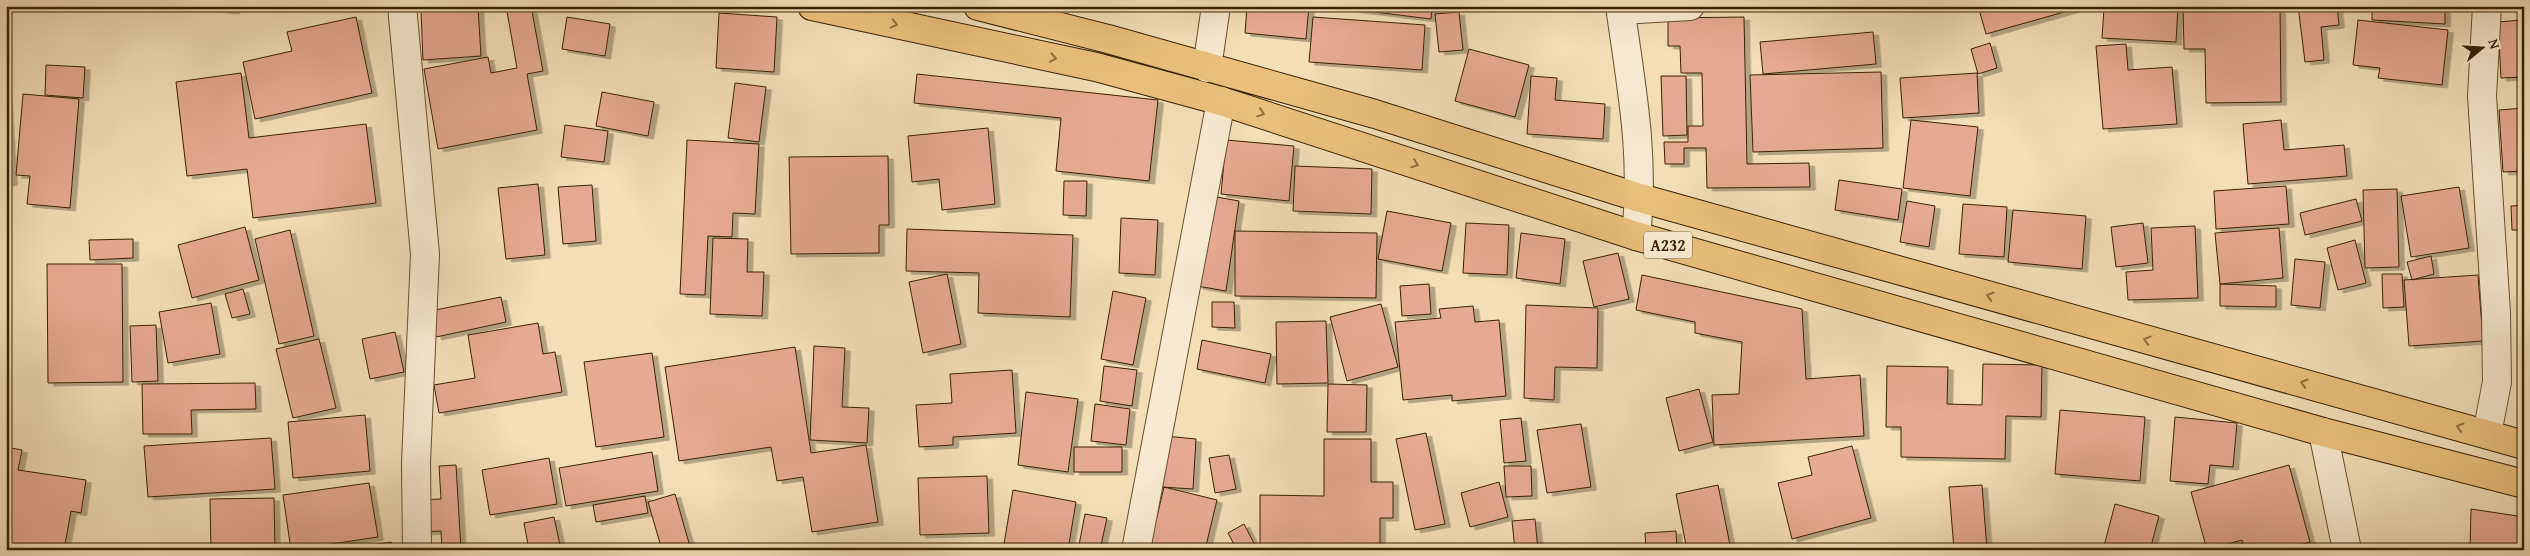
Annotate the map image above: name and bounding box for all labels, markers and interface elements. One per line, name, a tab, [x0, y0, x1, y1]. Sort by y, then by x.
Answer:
one-way arrow	[889, 18, 898, 29]
north arrow	[2458, 22, 2508, 72]
text: N	[2483, 36, 2506, 52]
one-way arrow	[1049, 52, 1057, 63]
one-way arrow	[1256, 108, 1264, 118]
one-way arrow	[1410, 158, 1419, 168]
road number: A232	[1644, 232, 1692, 258]
one-way arrow	[1986, 291, 1995, 302]
one-way arrow	[2143, 335, 2152, 345]
one-way arrow	[2300, 379, 2308, 389]
one-way arrow	[2456, 422, 2464, 433]

